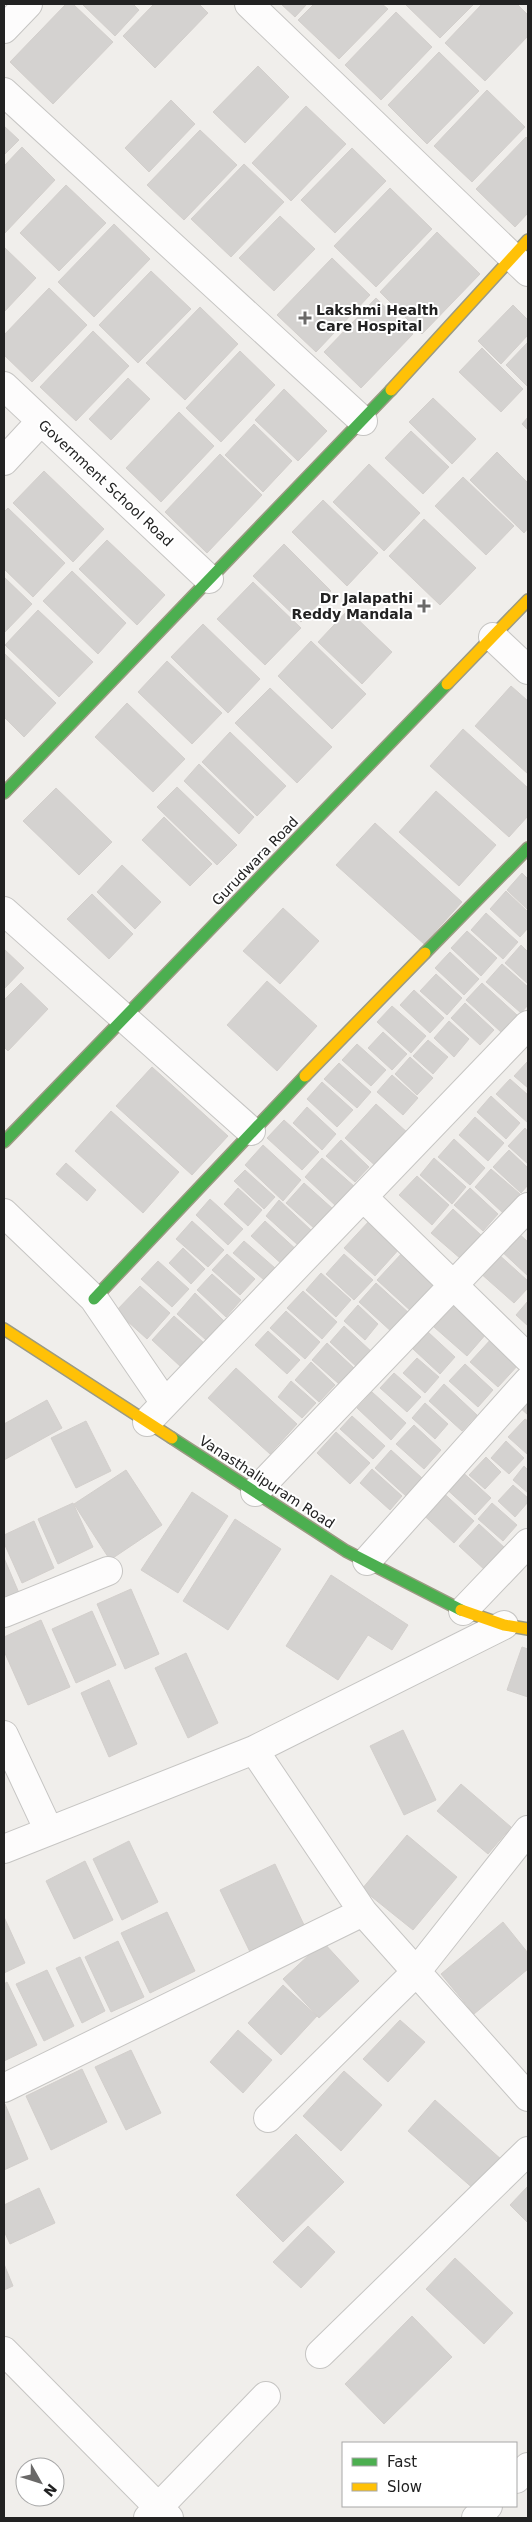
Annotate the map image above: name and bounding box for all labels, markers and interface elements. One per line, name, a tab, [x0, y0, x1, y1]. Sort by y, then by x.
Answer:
place label: Lakshmi Health Care Hospital	[316, 302, 438, 334]
marker: Lakshmi Health Care Hospital	[298, 311, 312, 325]
street label: Government School Road	[36, 417, 176, 549]
place label: Dr Jalapathi Reddy Mandala	[292, 590, 413, 622]
marker: Dr Jalapathi Reddy Mandala	[417, 599, 431, 613]
street label: Gurudwara Road	[209, 813, 301, 909]
street label: Vanasthalipuram Road	[196, 1432, 338, 1532]
legend	[342, 2442, 517, 2507]
text: Fast	[387, 2453, 417, 2471]
north arrow	[15, 2457, 65, 2507]
text: Slow	[387, 2478, 422, 2496]
text: N	[40, 2481, 60, 2500]

